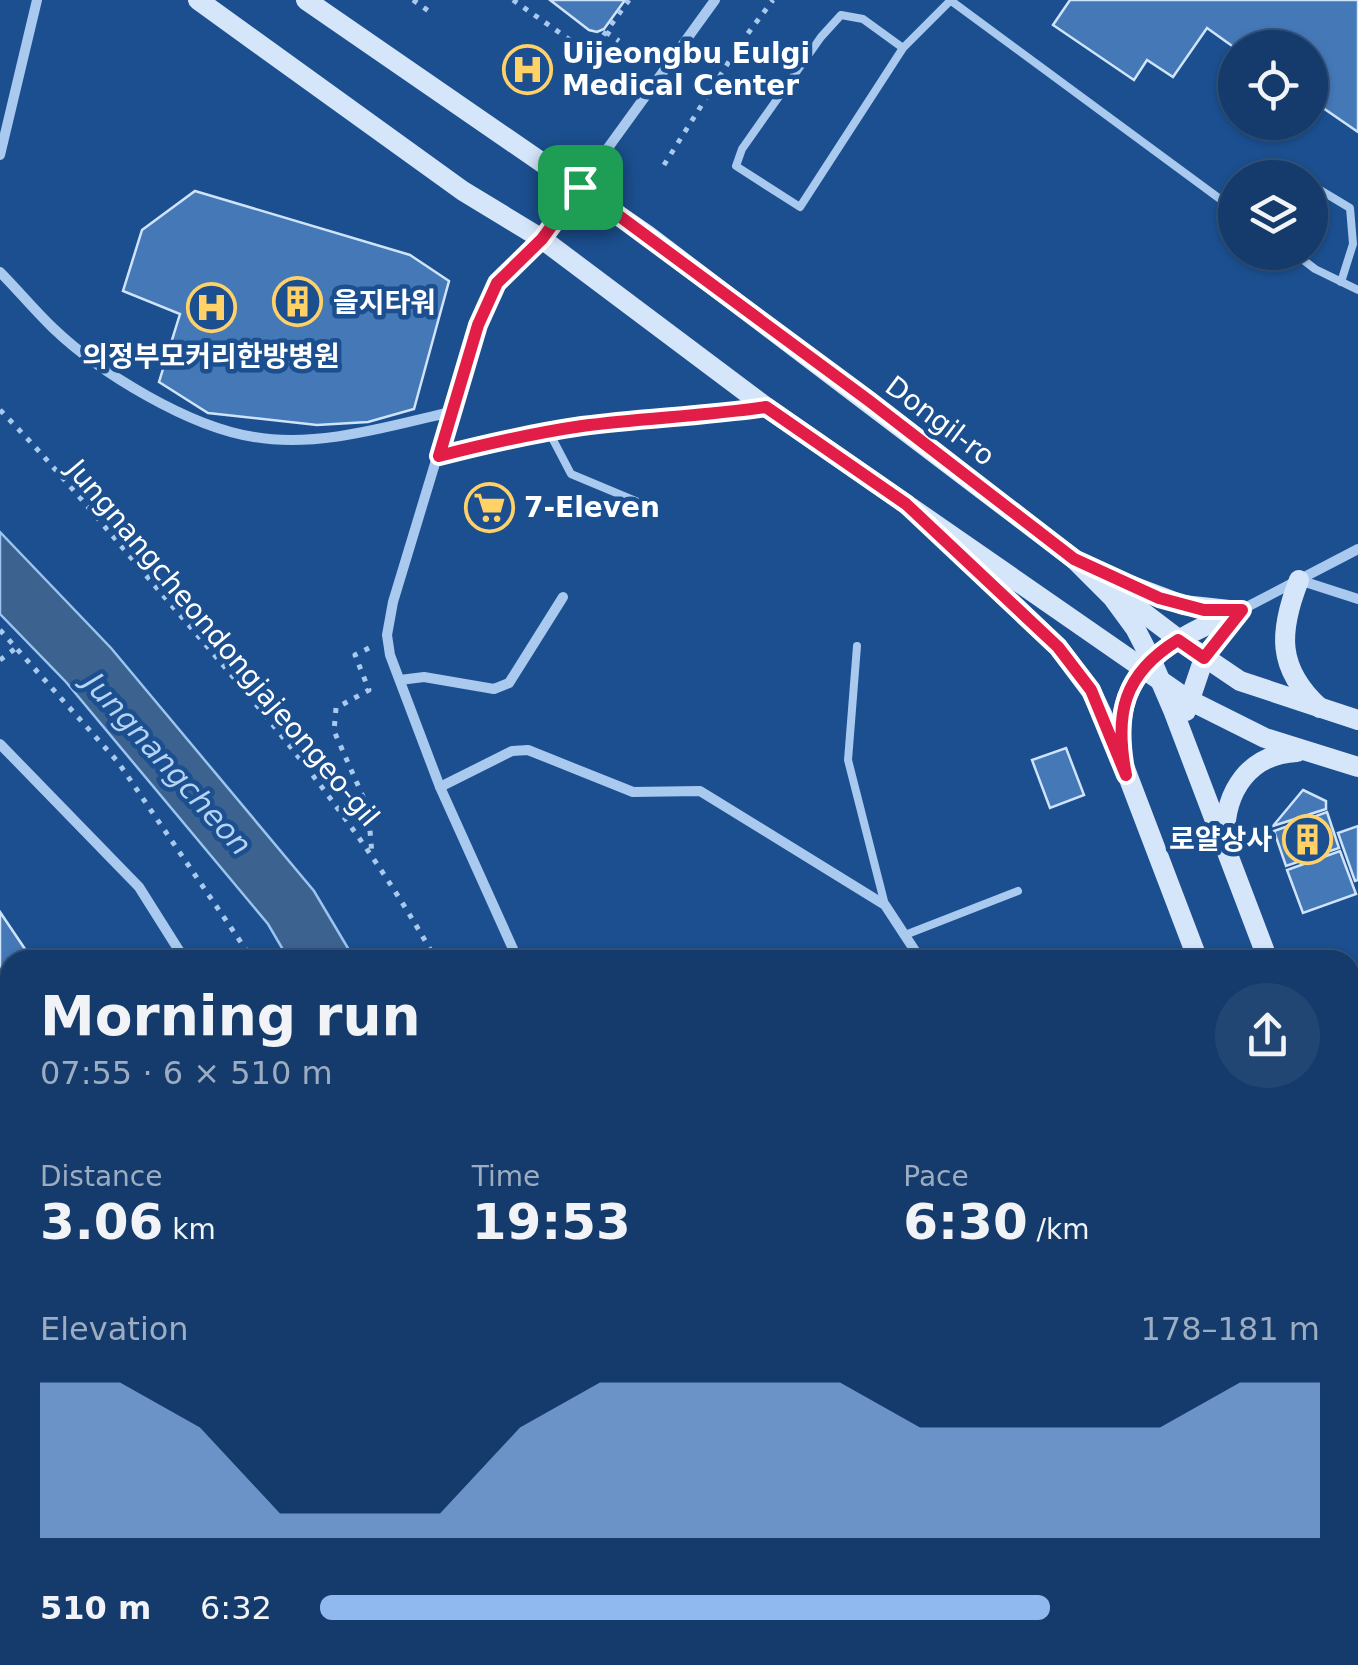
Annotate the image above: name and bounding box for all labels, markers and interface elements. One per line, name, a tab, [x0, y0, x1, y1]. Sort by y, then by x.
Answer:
map controls	[1218, 30, 1328, 270]
button: locate	[1218, 30, 1328, 140]
place label: Uijeongbu Eulgi Medical Center	[562, 37, 810, 102]
hospital icon: Uijeongbu Eulgi Medical Center	[501, 43, 553, 95]
pin	[538, 145, 623, 230]
icon: arrive	[553, 160, 608, 215]
button: layers	[1218, 160, 1328, 270]
building icon: 을지타워	[272, 276, 324, 328]
hospital icon: 의정부모커리한방병원	[185, 282, 237, 334]
place label: 을지타워	[333, 286, 436, 319]
place label: 의정부모커리한방병원	[82, 340, 340, 373]
street label: Dongil-ro	[879, 369, 1001, 473]
street label: Jungnangcheondongjajeongeo-gil	[60, 453, 386, 833]
supermarket icon: 7-Eleven	[463, 481, 515, 533]
place label: 7-Eleven	[524, 491, 660, 524]
water label: Jungnangcheon	[77, 665, 259, 863]
building icon: 로얄상사	[1281, 813, 1333, 865]
place label: 로얄상사	[1169, 823, 1272, 856]
button: share	[1215, 983, 1320, 1088]
text: Morning run	[40, 984, 421, 1048]
text: 07:55 · 6 × 510 m	[40, 1054, 333, 1092]
text: Distance	[40, 1160, 162, 1193]
text: Time	[472, 1160, 540, 1193]
text: Pace	[903, 1160, 969, 1193]
text: 3.06	[40, 1193, 163, 1251]
text: 19:53	[472, 1193, 631, 1251]
text: 6:30	[903, 1193, 1028, 1251]
text: km	[163, 1213, 216, 1246]
text: /km	[1028, 1213, 1090, 1246]
text: Elevation	[40, 1310, 189, 1348]
text: 178–181 m	[1141, 1310, 1320, 1348]
text: 510 m	[40, 1589, 151, 1627]
text: 6:32	[200, 1589, 272, 1627]

